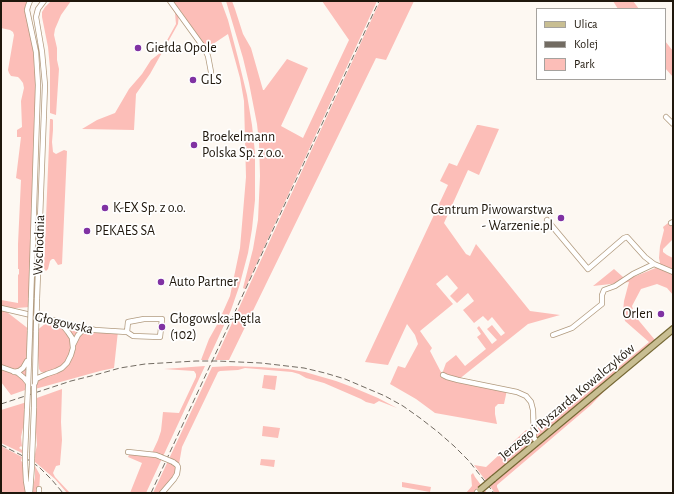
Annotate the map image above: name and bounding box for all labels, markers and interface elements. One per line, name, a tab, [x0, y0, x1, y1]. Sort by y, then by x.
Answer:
legend	[536, 8, 666, 80]
text: Ulica	[574, 18, 597, 30]
text: Kolej	[574, 38, 598, 50]
place label: Giełda Opole	[146, 40, 217, 56]
marker: Giełda Opole	[133, 43, 143, 53]
text: Park	[574, 58, 595, 70]
place label: GLS	[201, 72, 222, 88]
marker: GLS	[188, 75, 198, 85]
place label: Broekelmann Polska Sp. z o.o.	[202, 129, 284, 162]
marker: Broekelmann Polska Sp. z o.o.	[189, 140, 199, 150]
place label: K-EX Sp. z o.o.	[113, 200, 186, 216]
place label: Centrum Piwowarstwa - Warzenie.pl	[431, 202, 553, 234]
marker: K-EX Sp. z o.o.	[100, 203, 110, 213]
marker: Centrum Piwowarstwa - Warzenie.pl	[556, 213, 566, 223]
street label: Wschodnia	[30, 214, 48, 276]
place label: PEKAES SA	[95, 223, 155, 239]
marker: PEKAES SA	[82, 226, 92, 236]
place label: Auto Partner	[169, 274, 238, 290]
marker: Auto Partner	[156, 277, 166, 287]
place label: Orlen	[622, 306, 653, 322]
street label: Głogowska	[33, 308, 95, 338]
marker: Orlen	[656, 309, 666, 319]
place label: Głogowska-Pętla (102)	[170, 311, 261, 344]
marker: Głogowska-Pętla (102)	[157, 322, 167, 332]
street label: Jerzego i Ryszarda Kowalczyków	[496, 340, 638, 464]

